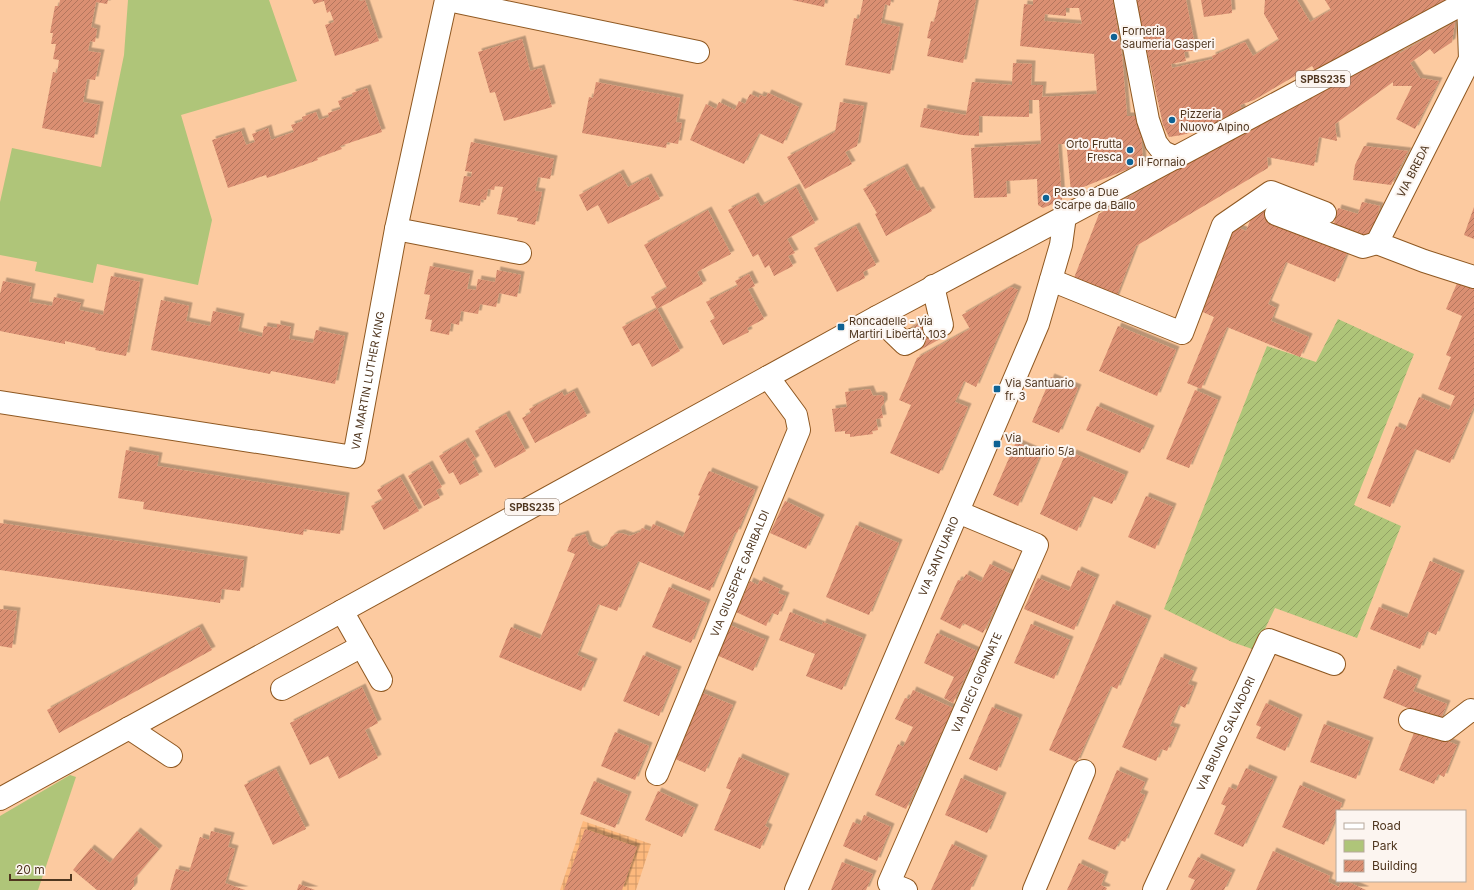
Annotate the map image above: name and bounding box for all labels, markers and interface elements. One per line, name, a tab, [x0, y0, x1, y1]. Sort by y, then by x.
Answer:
place label: Forneria Saumeria Gasperi	[1122, 24, 1214, 51]
marker: Forneria Saumeria Gasperi	[1109, 32, 1119, 42]
road number: SPBS235	[1296, 71, 1350, 87]
place label: Pizzeria Nuovo Alpino	[1180, 107, 1250, 134]
marker: Pizzeria Nuovo Alpino	[1167, 115, 1177, 125]
place label: Orto Frutta Fresca	[1066, 137, 1122, 164]
street label: VIA BREDA	[1394, 142, 1432, 200]
marker: Orto Frutta Fresca	[1125, 145, 1135, 155]
place label: Il Fornaio	[1138, 155, 1186, 169]
marker: Il Fornaio	[1125, 157, 1135, 167]
place label: Passo a Due Scarpe da Ballo	[1054, 185, 1136, 212]
marker: Passo a Due Scarpe da Ballo	[1041, 193, 1051, 203]
street label: VIA MARTIN LUTHER KING	[348, 310, 388, 451]
place label: Roncadelle - via Martiri Libertà, 103	[849, 314, 947, 341]
marker: Roncadelle - via Martiri Libertà, 103	[836, 322, 846, 332]
place label: Via Santuario fr. 3	[1005, 376, 1075, 403]
marker: Via Santuario fr. 3	[992, 384, 1002, 394]
place label: Via Santuario 5/a	[1005, 431, 1075, 458]
marker: Via Santuario 5/a	[992, 439, 1002, 449]
road number: SPBS235	[505, 499, 559, 515]
street label: VIA GIUSEPPE GARIBALDI	[707, 508, 772, 639]
street label: VIA SANTUARIO	[915, 514, 962, 598]
street label: VIA DIECI GIORNATE	[949, 630, 1005, 735]
street label: VIA BRUNO SALVADORI	[1193, 674, 1258, 793]
legend	[1336, 810, 1466, 882]
text: Road	[1372, 818, 1401, 833]
text: Park	[1372, 838, 1398, 853]
scale bar	[10, 856, 71, 882]
text: Building	[1372, 858, 1417, 873]
text: 20 m	[16, 862, 45, 877]

